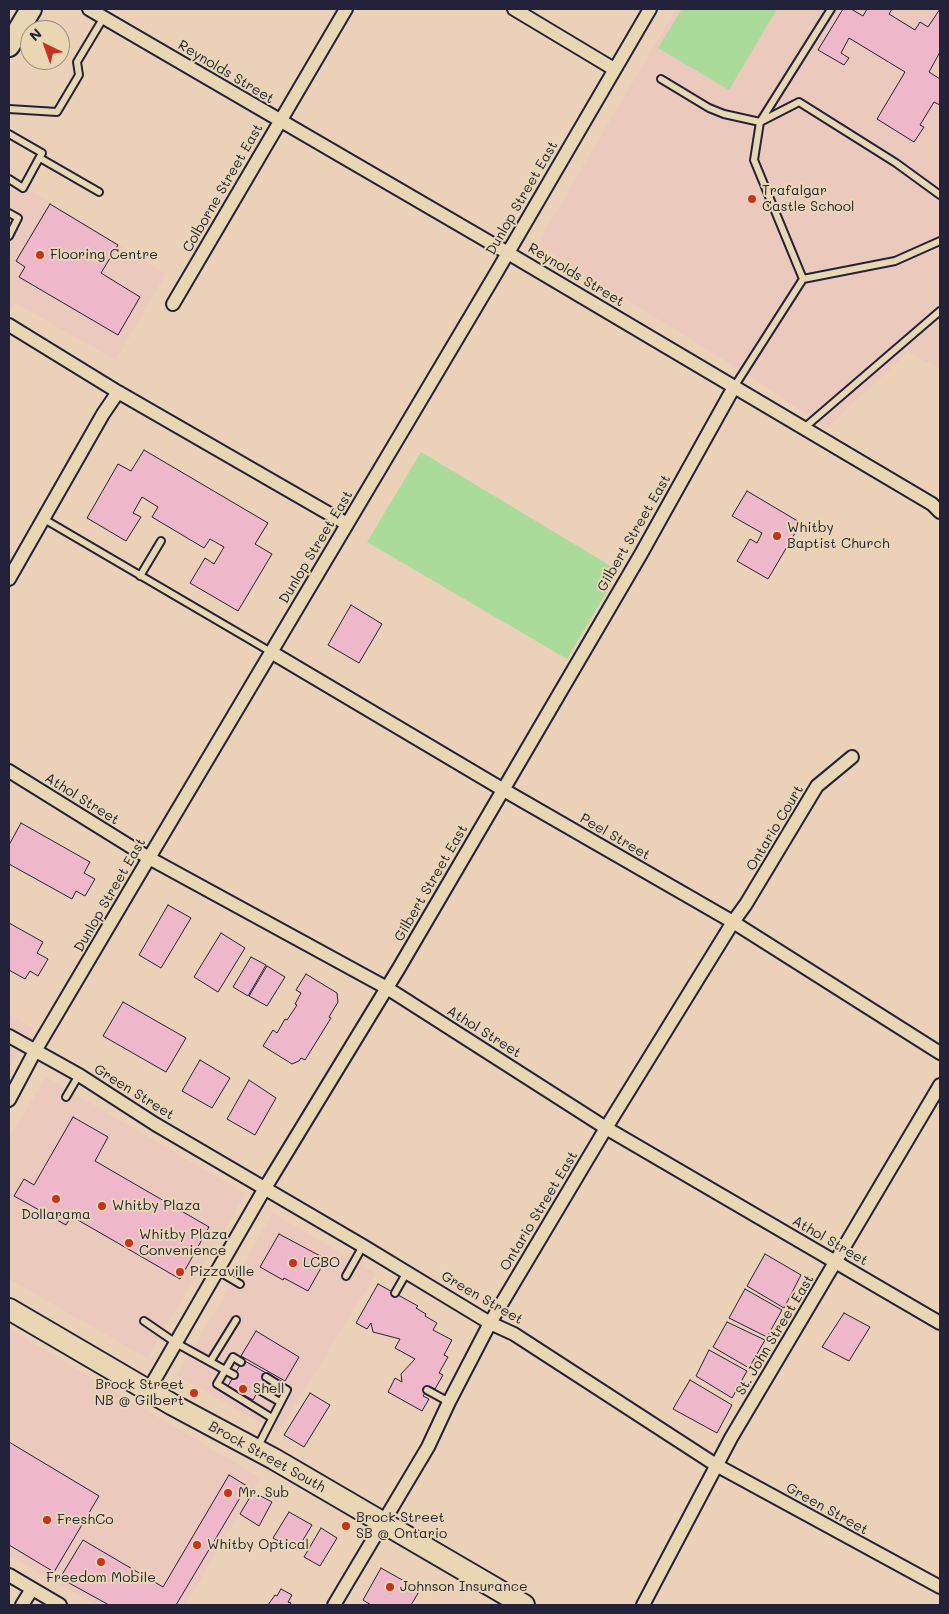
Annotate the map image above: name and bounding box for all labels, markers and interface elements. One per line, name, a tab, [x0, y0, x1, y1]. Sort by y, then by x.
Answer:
north arrow	[20, 20, 70, 70]
text: N	[25, 24, 46, 45]
street label: Reynolds Street	[175, 37, 277, 107]
street label: Colborne Street East	[179, 121, 267, 255]
street label: Dunlop Street East	[483, 138, 561, 258]
place label: Trafalgar Castle School	[762, 183, 854, 216]
marker: Trafalgar Castle School	[746, 193, 758, 205]
street label: Reynolds Street	[525, 240, 627, 310]
place label: Flooring Centre	[50, 247, 158, 263]
marker: Flooring Centre	[34, 249, 46, 261]
street label: Gilbert Street East	[594, 472, 674, 594]
street label: Dunlop Street East	[276, 488, 356, 606]
place label: Whitby Baptist Church	[787, 520, 890, 552]
marker: Whitby Baptist Church	[771, 530, 783, 542]
street label: Athol Street	[42, 769, 122, 829]
street label: Ontario Court	[743, 782, 807, 874]
street label: Peel Street	[577, 810, 653, 864]
street label: Gilbert Street East	[391, 822, 471, 944]
street label: Dunlop Street East	[71, 835, 149, 955]
street label: Athol Street	[444, 1002, 524, 1062]
street label: Green Street	[91, 1061, 177, 1123]
street label: Ontario Street East	[497, 1148, 581, 1274]
marker: Dollarama	[50, 1193, 62, 1205]
place label: Whitby Plaza	[112, 1198, 201, 1214]
marker: Whitby Plaza	[96, 1200, 108, 1212]
place label: Dollarama	[21, 1207, 91, 1223]
street label: Athol Street	[789, 1213, 871, 1269]
place label: Whitby Plaza Convenience	[139, 1227, 228, 1260]
marker: Whitby Plaza Convenience	[123, 1237, 135, 1249]
place label: LCBO	[303, 1255, 340, 1271]
marker: LCBO	[287, 1257, 299, 1269]
place label: Pizzaville	[190, 1264, 255, 1280]
marker: Pizzaville	[174, 1266, 186, 1278]
street label: Green Street	[438, 1268, 526, 1328]
street label: St. John Street East	[732, 1272, 818, 1398]
place label: Brock Street NB @ Gilbert	[95, 1377, 184, 1410]
place label: Shell	[253, 1381, 284, 1397]
marker: Shell	[237, 1383, 249, 1395]
marker: Brock Street NB @ Gilbert	[188, 1387, 200, 1399]
street label: Brock Street South	[206, 1418, 328, 1496]
street label: Green Street	[783, 1479, 871, 1539]
place label: Mr. Sub	[238, 1485, 289, 1501]
marker: Mr. Sub	[222, 1487, 234, 1499]
place label: Brock Street SB @ Ontario	[356, 1510, 447, 1542]
place label: FreshCo	[57, 1512, 114, 1528]
marker: FreshCo	[41, 1514, 53, 1526]
marker: Brock Street SB @ Ontario	[340, 1520, 352, 1532]
place label: Whitby Optical	[207, 1537, 309, 1553]
marker: Whitby Optical	[191, 1539, 203, 1551]
marker: Freedom Mobile	[95, 1556, 107, 1568]
place label: Freedom Mobile	[46, 1570, 156, 1586]
place label: Johnson Insurance	[400, 1579, 528, 1595]
marker: Johnson Insurance	[384, 1581, 396, 1593]

